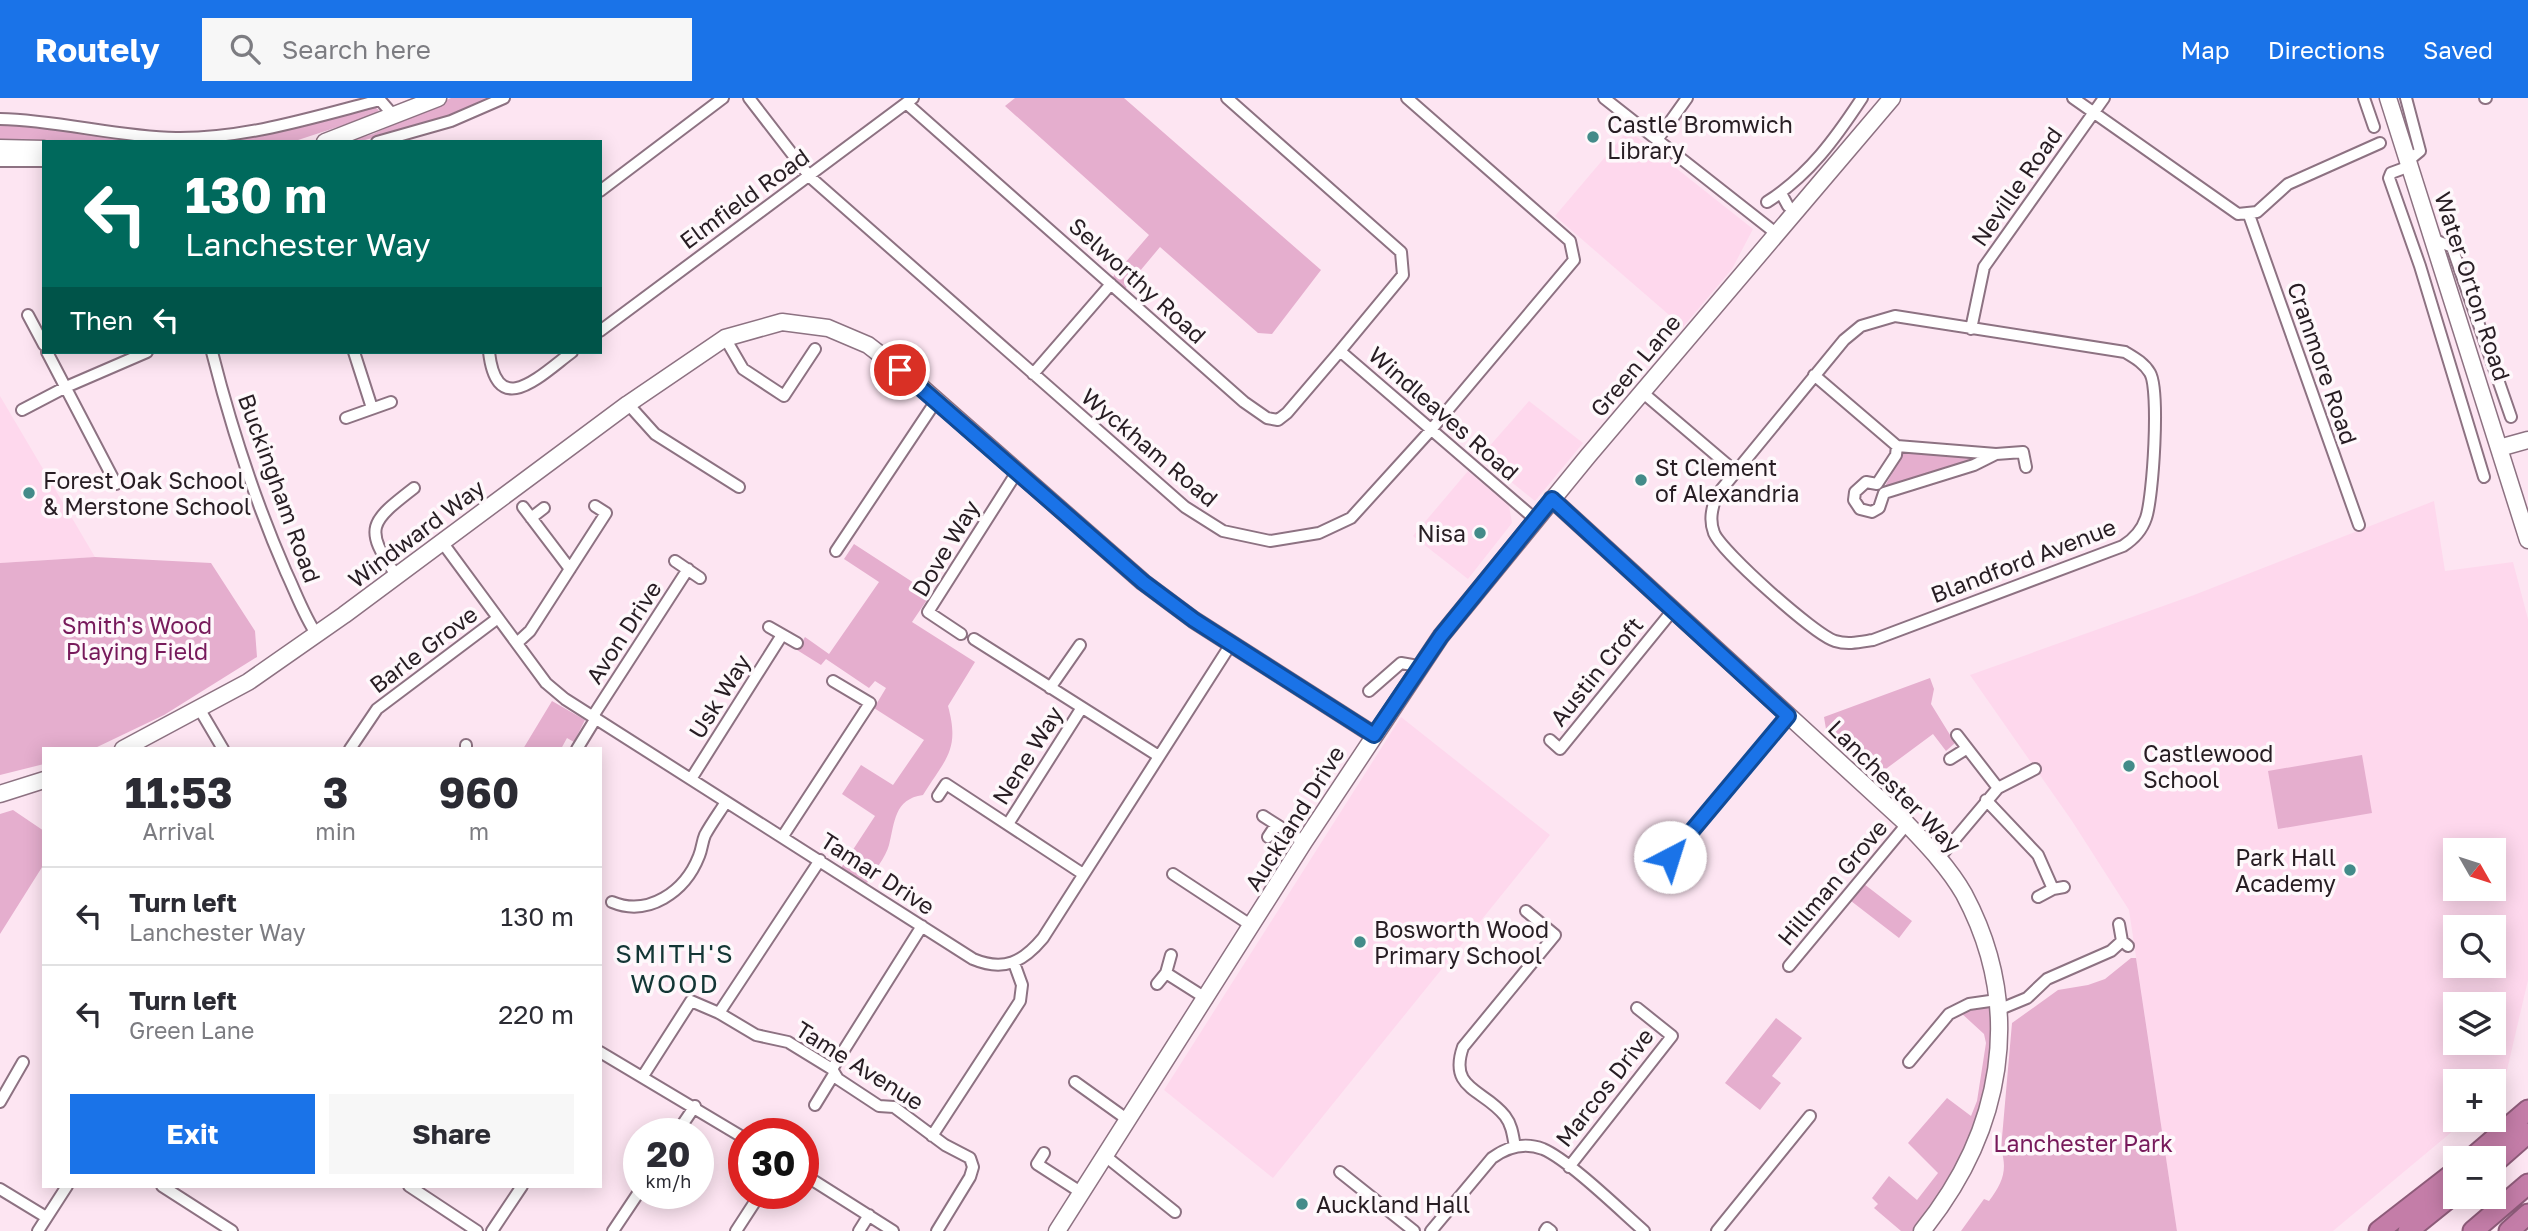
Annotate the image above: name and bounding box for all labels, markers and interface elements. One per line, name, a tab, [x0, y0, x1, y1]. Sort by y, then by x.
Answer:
search box	[202, 18, 692, 81]
text: Routely	[35, 30, 160, 69]
icon: search	[226, 30, 264, 68]
text: Search here	[282, 34, 431, 65]
text: Map	[2181, 35, 2230, 64]
text: Directions	[2268, 35, 2385, 64]
text: Saved	[2423, 35, 2493, 64]
place label: Castle Bromwich Library	[1607, 110, 1793, 164]
street label: Neville Road	[1965, 121, 2067, 251]
marker: Castle Bromwich Library	[1585, 129, 1601, 145]
street label: Elmfield Road	[674, 142, 814, 254]
text: 130 m	[185, 165, 327, 224]
icon: left	[70, 168, 161, 259]
street label: Water Orton Road	[2429, 188, 2517, 384]
street label: Selworthy Road	[1064, 211, 1212, 349]
text: Lanchester Way	[185, 225, 431, 263]
street label: Cranmore Road	[2282, 278, 2364, 448]
icon: left	[147, 301, 185, 339]
text: Then	[70, 305, 133, 336]
street label: Green Lane	[1584, 308, 1686, 422]
pin	[870, 340, 930, 400]
street label: Windleaves Road	[1363, 340, 1525, 486]
icon: arrive	[881, 351, 919, 389]
street label: Wyckham Road	[1076, 382, 1224, 512]
street label: Buckingham Road	[233, 390, 327, 586]
place label: St Clement of Alexandria	[1655, 453, 1800, 507]
place label: Forest Oak School & Merstone School	[43, 466, 251, 520]
marker: St Clement of Alexandria	[1633, 472, 1649, 488]
street label: Windward Way	[343, 473, 490, 593]
marker: Forest Oak School & Merstone School	[21, 485, 37, 501]
street label: Dove Way	[905, 495, 985, 601]
street label: Blandford Avenue	[1927, 512, 2119, 608]
place label: Nisa	[1417, 519, 1466, 547]
marker: Nisa	[1472, 525, 1488, 541]
street label: Avon Drive	[579, 575, 667, 689]
street label: Barle Grove	[364, 599, 482, 699]
park label: Smith's Wood Playing Field	[62, 611, 212, 665]
street label: Austin Croft	[1544, 611, 1648, 731]
street label: Usk Way	[682, 648, 756, 743]
street label: Nene Way	[986, 701, 1068, 809]
street label: Lanchester Way	[1823, 714, 1967, 858]
place label: Castlewood School	[2143, 739, 2273, 793]
street label: Auckland Drive	[1238, 740, 1350, 896]
marker: Castlewood School	[2121, 758, 2137, 774]
text: 11:53	[125, 767, 233, 817]
text: 3	[323, 767, 348, 817]
text: 960	[439, 767, 519, 817]
street label: Hillman Grove	[1771, 813, 1893, 951]
text: Arrival	[143, 817, 215, 845]
text: min	[315, 817, 356, 845]
text: m	[469, 817, 489, 845]
position arrow	[1633, 820, 1707, 894]
street label: Tamar Drive	[816, 826, 940, 920]
north arrow	[2443, 838, 2506, 901]
map controls	[2443, 838, 2506, 1209]
place label: Park Hall Academy	[2235, 843, 2336, 897]
marker: Park Hall Academy	[2342, 862, 2358, 878]
text: Turn left	[129, 887, 237, 918]
icon: left	[70, 897, 108, 935]
text: 130 m	[501, 901, 574, 932]
place label: Bosworth Wood Primary School	[1374, 915, 1549, 969]
button: search	[2443, 915, 2506, 978]
text: Lanchester Way	[129, 918, 306, 946]
marker: Bosworth Wood Primary School	[1352, 934, 1368, 950]
district label: SMITH'S WOOD	[615, 938, 735, 999]
text: Turn left	[129, 985, 237, 1016]
button: layers	[2443, 992, 2506, 1055]
icon: left	[70, 995, 108, 1033]
text: 220 m	[498, 999, 574, 1030]
street label: Tame Avenue	[791, 1014, 929, 1116]
text: Green Lane	[129, 1016, 254, 1044]
street label: Marcos Drive	[1549, 1022, 1659, 1152]
button: +	[2443, 1069, 2506, 1132]
button: Exit	[70, 1094, 315, 1174]
button: Share	[329, 1094, 574, 1174]
speed limit sign: 30	[728, 1118, 819, 1209]
park label: Lanchester Park	[1993, 1129, 2173, 1157]
text: 20	[646, 1133, 691, 1175]
button: −	[2443, 1146, 2506, 1209]
text: km/h	[646, 1170, 691, 1192]
place label: Auckland Hall	[1316, 1190, 1470, 1218]
marker: Auckland Hall	[1294, 1196, 1310, 1212]

